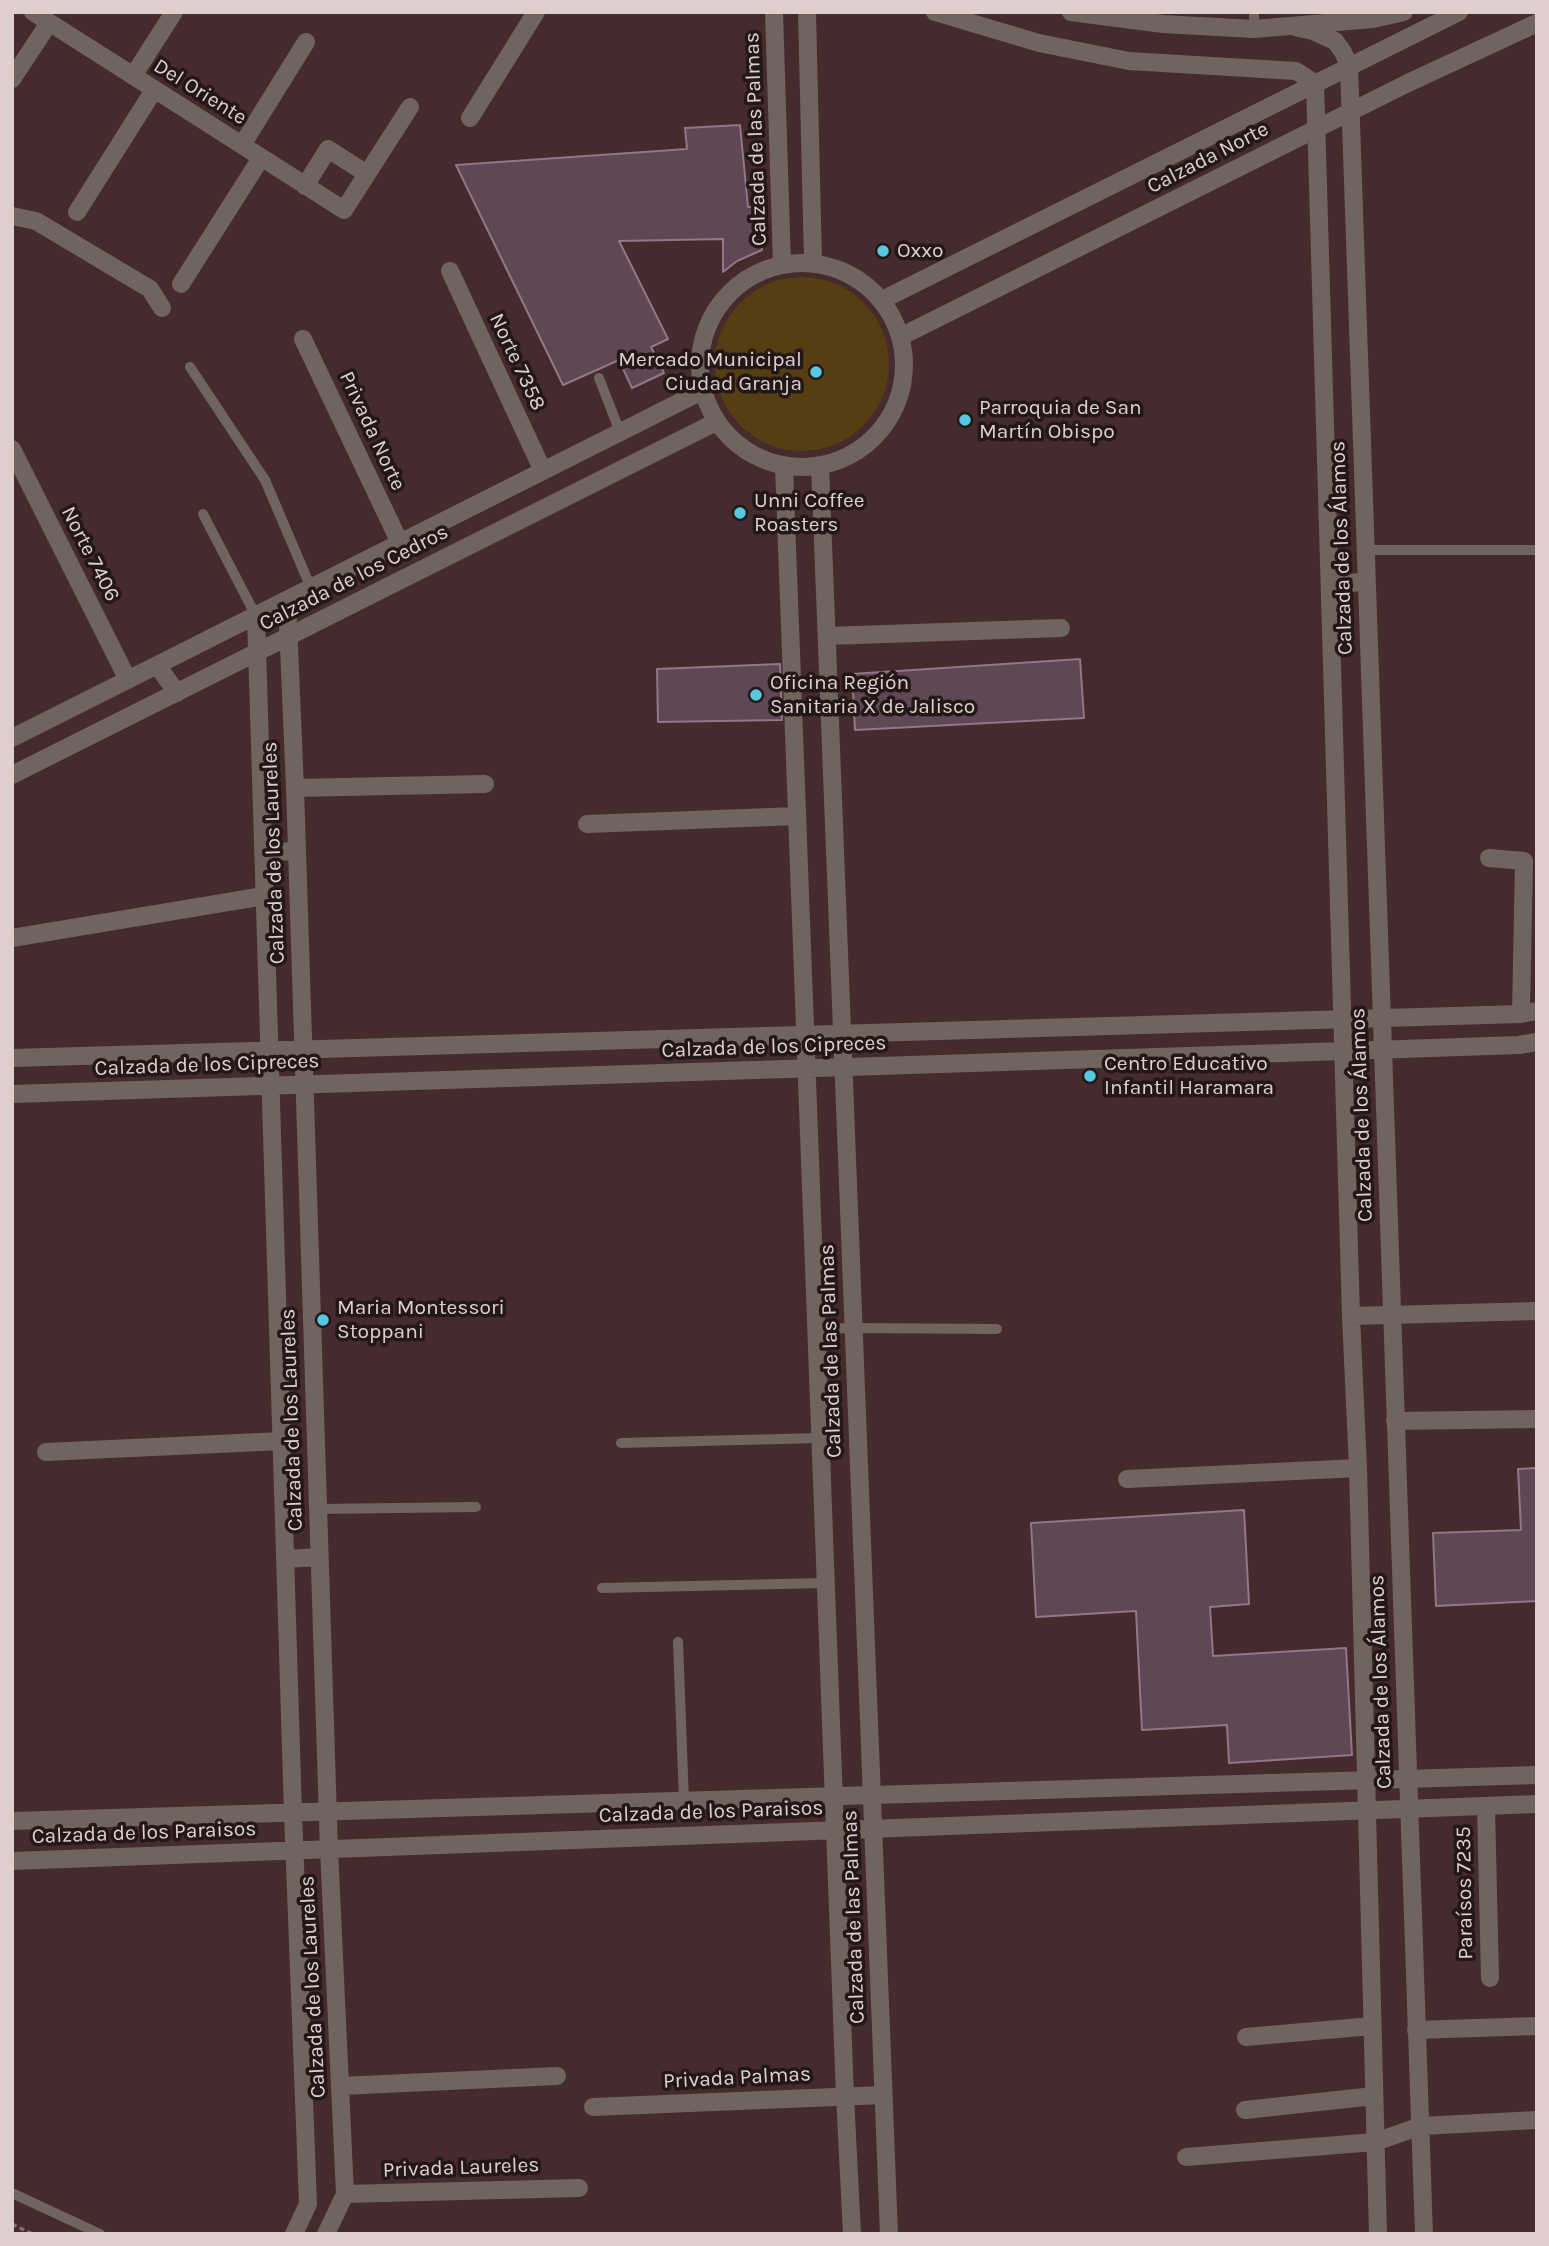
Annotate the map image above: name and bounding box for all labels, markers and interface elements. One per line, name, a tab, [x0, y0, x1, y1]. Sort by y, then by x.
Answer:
street label: Calzada de las Palmas	[740, 32, 772, 246]
street label: Del Oriente	[149, 53, 251, 131]
street label: Calzada Norte	[1143, 117, 1273, 199]
place label: Oxxo	[897, 238, 944, 264]
marker: Oxxo	[875, 243, 891, 259]
street label: Norte 7358	[484, 309, 550, 415]
place label: Mercado Municipal Ciudad Granja	[618, 347, 802, 397]
marker: Mercado Municipal Ciudad Granja	[808, 364, 824, 380]
street label: Privada Norte	[333, 367, 411, 495]
place label: Parroquia de San Martín Obispo	[979, 395, 1142, 445]
marker: Parroquia de San Martín Obispo	[957, 412, 973, 428]
street label: Calzada de los Álamos	[1326, 441, 1358, 655]
place label: Unni Coffee Roasters	[754, 488, 865, 538]
street label: Norte 7406	[55, 502, 125, 606]
marker: Unni Coffee Roasters	[732, 505, 748, 521]
street label: Calzada de los Cedros	[255, 519, 453, 637]
place label: Oficina Región Sanitaria X de Jalisco	[770, 670, 975, 720]
marker: Oficina Región Sanitaria X de Jalisco	[748, 687, 764, 703]
street label: Calzada de los Laureles	[258, 741, 290, 965]
street label: Calzada de los Álamos	[1346, 1008, 1378, 1222]
street label: Calzada de los Cipreces	[661, 1030, 887, 1064]
street label: Calzada de los Cipreces	[94, 1048, 320, 1082]
place label: Centro Educativo Infantil Haramara	[1104, 1051, 1274, 1101]
marker: Centro Educativo Infantil Haramara	[1082, 1068, 1098, 1084]
street label: Calzada de las Palmas	[815, 1244, 847, 1458]
place label: Maria Montessori Stoppani	[337, 1295, 505, 1345]
street label: Calzada de los Laureles	[276, 1308, 308, 1532]
marker: Maria Montessori Stoppani	[315, 1312, 331, 1328]
street label: Calzada de los Álamos	[1365, 1575, 1397, 1789]
street label: Calzada de los Paraisos	[598, 1795, 824, 1829]
street label: Calzada de las Palmas	[838, 1810, 870, 2024]
street label: Calzada de los Paraisos	[31, 1816, 257, 1850]
street label: Paraísos 7235	[1451, 1826, 1479, 1960]
street label: Calzada de los Laureles	[295, 1875, 331, 2099]
street label: Privada Palmas	[663, 2062, 811, 2094]
street label: Privada Laureles	[382, 2153, 540, 2183]

